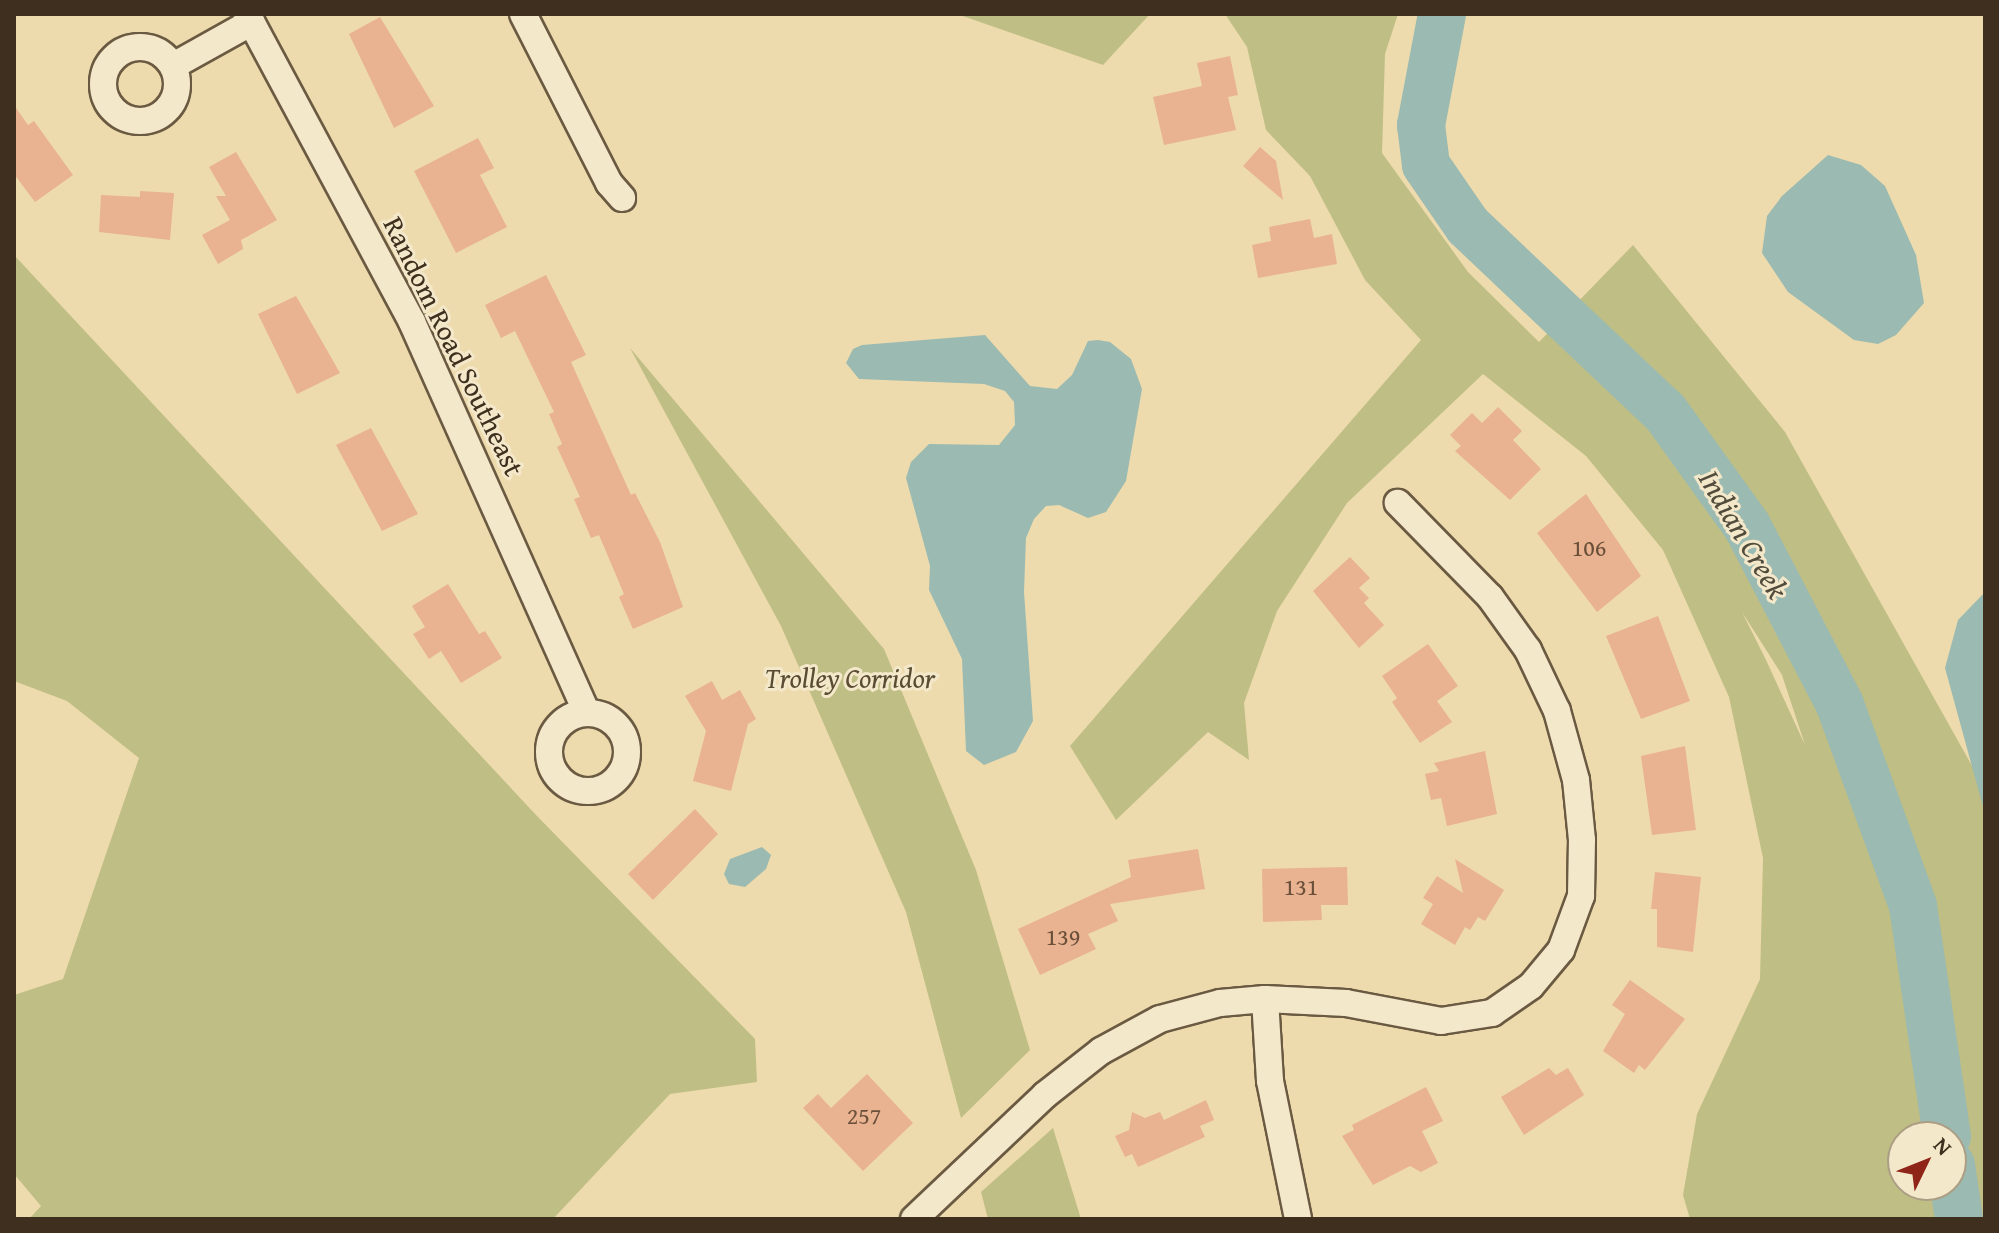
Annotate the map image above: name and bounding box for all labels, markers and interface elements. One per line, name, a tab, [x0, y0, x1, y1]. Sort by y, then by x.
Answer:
street label: Random Road Southeast	[377, 211, 531, 481]
water label: Indian Creek	[1691, 463, 1797, 605]
house number: 106	[1572, 534, 1606, 562]
park label: Trolley Corridor	[765, 661, 935, 695]
house number: 131	[1284, 873, 1318, 901]
house number: 139	[1046, 923, 1080, 951]
house number: 257	[847, 1102, 881, 1130]
north arrow	[1887, 1121, 1967, 1201]
text: N	[1926, 1130, 1960, 1162]

